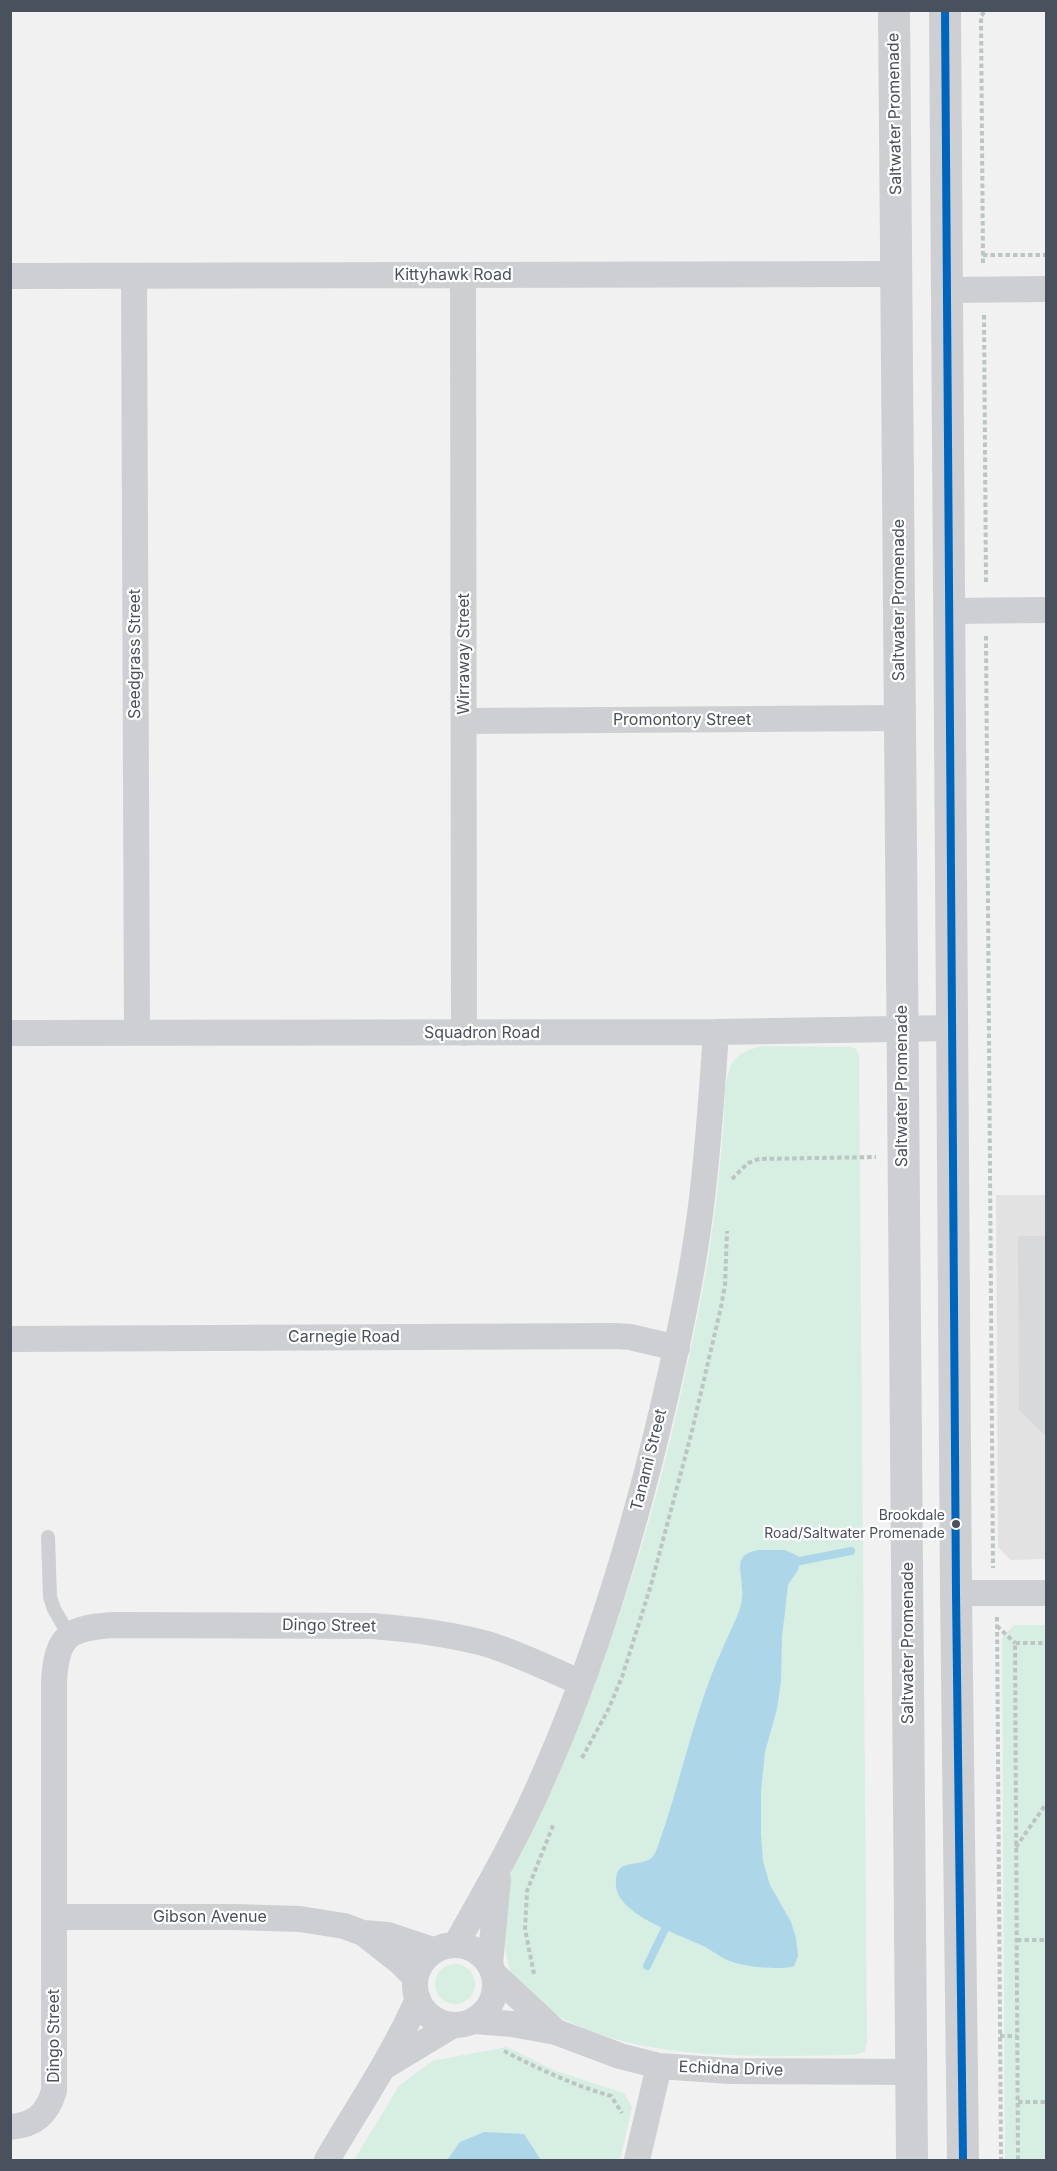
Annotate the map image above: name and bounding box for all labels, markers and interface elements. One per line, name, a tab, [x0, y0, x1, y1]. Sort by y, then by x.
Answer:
street label: Saltwater Promenade	[884, 33, 906, 195]
street label: Kittyhawk Road	[394, 265, 512, 285]
street label: Saltwater Promenade	[889, 519, 909, 681]
street label: Seedgrass Street	[125, 589, 145, 719]
street label: Wirraway Street	[454, 593, 474, 715]
street label: Promontory Street	[613, 710, 751, 730]
street label: Saltwater Promenade	[892, 1005, 912, 1167]
street label: Squadron Road	[424, 1023, 540, 1043]
street label: Carnegie Road	[288, 1327, 400, 1347]
street label: Tanami Street	[627, 1407, 671, 1513]
place label: Brookdale Road/Saltwater Promenade	[764, 1508, 945, 1540]
marker: Brookdale Road/Saltwater Promenade	[950, 1518, 962, 1530]
street label: Saltwater Promenade	[898, 1562, 918, 1724]
street label: Dingo Street	[282, 1616, 376, 1636]
street label: Gibson Avenue	[153, 1907, 267, 1927]
street label: Dingo Street	[44, 1989, 64, 2083]
street label: Echidna Drive	[678, 2058, 784, 2080]

